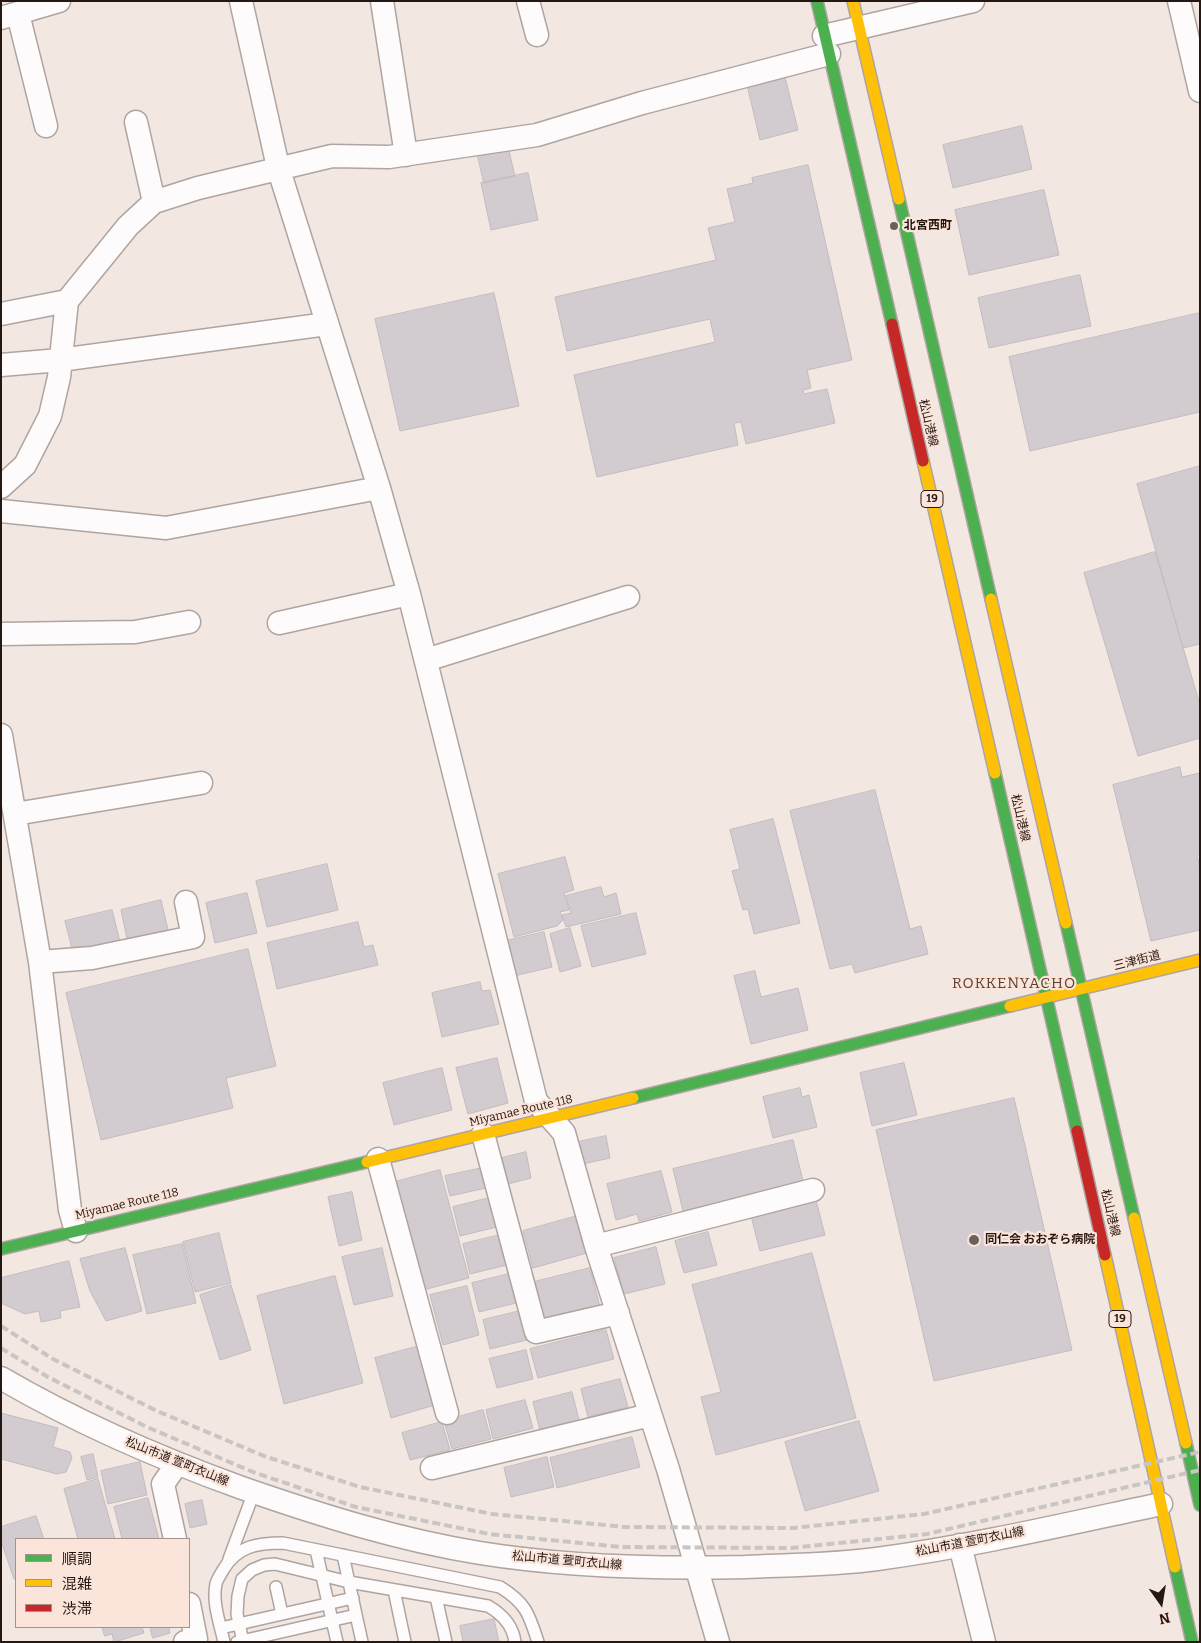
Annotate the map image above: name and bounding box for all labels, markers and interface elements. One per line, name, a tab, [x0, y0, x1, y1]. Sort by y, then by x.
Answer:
place label: 北宮西町	[904, 219, 952, 233]
marker: 北宮西町	[888, 220, 900, 232]
street label: 松山港線	[916, 398, 940, 448]
road number: 19	[921, 490, 943, 508]
street label: 松山港線	[1008, 793, 1032, 843]
street label: 三津街道	[1112, 948, 1162, 974]
district label: ROKKENYACHO	[951, 975, 1077, 993]
street label: Miyamae Route 118	[468, 1092, 574, 1130]
street label: Miyamae Route 118	[74, 1185, 180, 1223]
street label: 松山港線	[1098, 1188, 1122, 1238]
marker: 同仁会 おおぞら病院	[967, 1233, 981, 1247]
place label: 同仁会 おおぞら病院	[985, 1233, 1095, 1247]
road number: 19	[1109, 1310, 1131, 1328]
street label: 松山市道 萱町衣山線	[123, 1435, 231, 1489]
street label: 松山市道 萱町衣山線	[914, 1524, 1026, 1560]
legend	[15, 1538, 190, 1628]
street label: 松山市道 萱町衣山線	[511, 1549, 623, 1573]
text: 順調	[62, 1550, 92, 1568]
text: 混雑	[62, 1575, 92, 1593]
north arrow	[1136, 1578, 1186, 1628]
text: 渋滞	[62, 1600, 92, 1618]
text: N	[1157, 1609, 1172, 1628]

